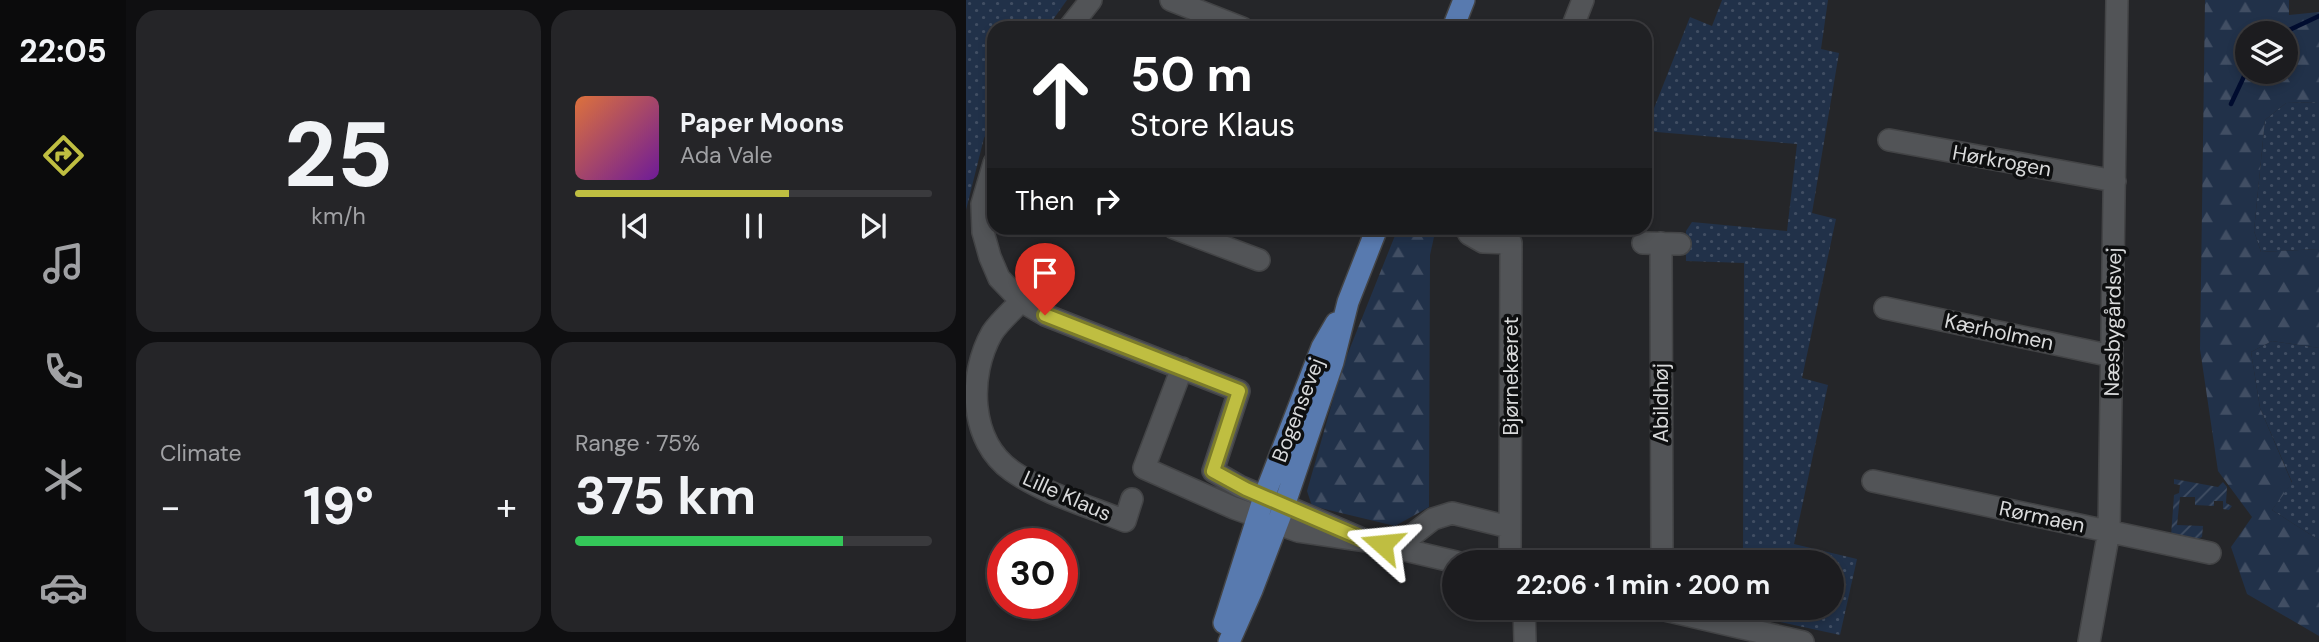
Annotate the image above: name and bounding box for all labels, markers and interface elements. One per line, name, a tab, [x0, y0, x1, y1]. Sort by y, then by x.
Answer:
map controls	[2235, 21, 2298, 84]
button: layers	[2235, 21, 2298, 84]
text: 22:05	[19, 30, 107, 72]
text: 50 m	[1130, 42, 1253, 106]
icon: ahead	[1015, 49, 1106, 140]
text: 25	[284, 96, 393, 214]
text: Store Klaus	[1130, 104, 1295, 146]
text: Paper Moons	[680, 106, 844, 140]
icon: directions	[39, 131, 88, 180]
street label: Hørkrogen	[1950, 139, 2054, 183]
text: Ada Vale	[680, 140, 773, 170]
icon: right	[1088, 182, 1126, 220]
text: Then	[1015, 184, 1074, 218]
text: km/h	[311, 201, 366, 231]
icon: previous	[616, 207, 654, 245]
icon: pause	[735, 207, 773, 245]
icon: next	[854, 207, 892, 245]
icon: music	[39, 239, 88, 288]
pin	[1015, 243, 1075, 315]
street label: Næsbygårdsvej	[2098, 247, 2128, 397]
icon: arrive	[1026, 254, 1064, 292]
street label: Kærholmen	[1942, 307, 2056, 357]
street label: Bjørnekæret	[1497, 317, 1525, 435]
icon: phone	[39, 347, 88, 396]
street label: Bogensevej	[1265, 354, 1331, 466]
street label: Abildhøj	[1647, 363, 1675, 443]
text: Range · 75%	[575, 428, 700, 458]
text: Climate	[160, 438, 242, 468]
icon: climate	[39, 455, 88, 504]
text: 375 km	[575, 462, 756, 530]
street label: Lille Klaus	[1018, 464, 1116, 528]
text: 19°	[303, 472, 374, 540]
text: −	[160, 482, 181, 532]
text: +	[496, 482, 517, 532]
street label: Rørmaen	[1997, 494, 2087, 540]
position arrow	[1345, 507, 1419, 581]
speed limit sign: 30	[987, 528, 1078, 619]
icon: car	[39, 563, 88, 612]
text: 22:06 · 1 min · 200 m	[1516, 568, 1770, 602]

